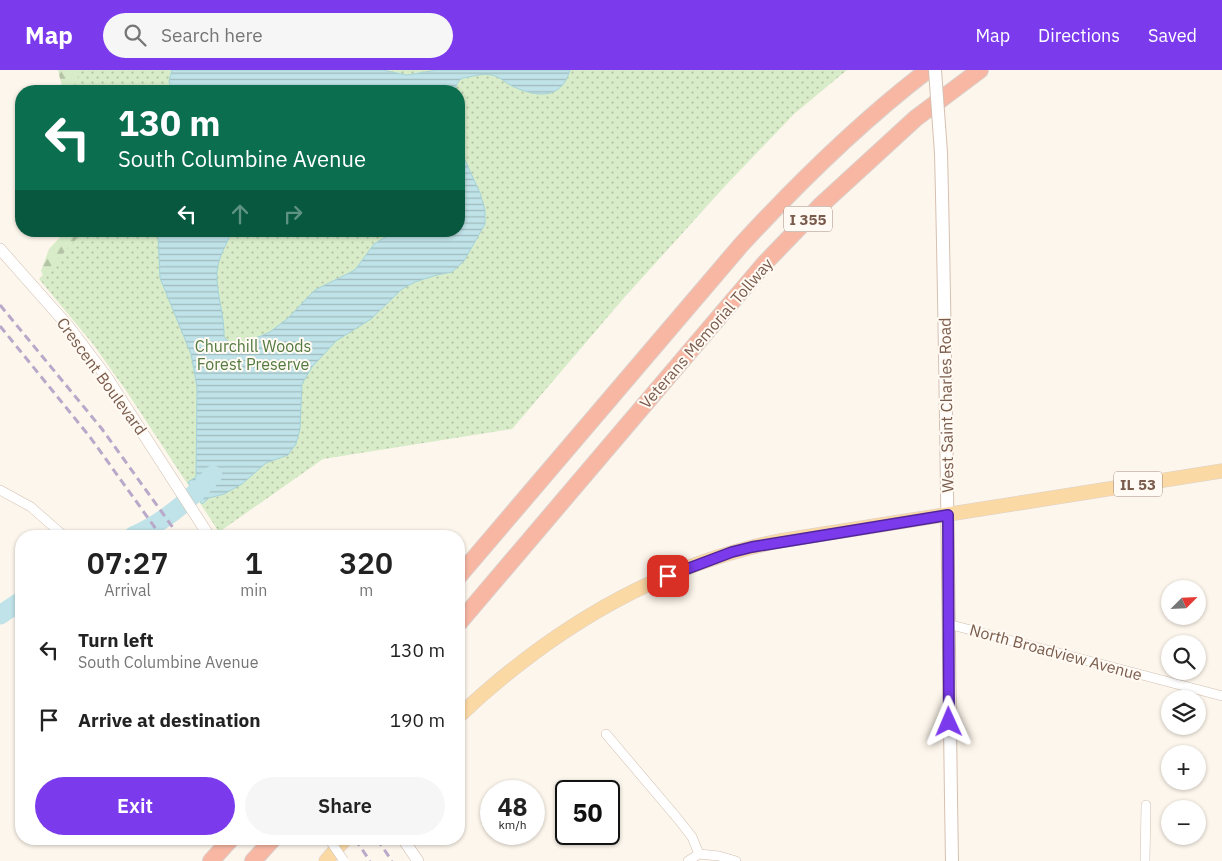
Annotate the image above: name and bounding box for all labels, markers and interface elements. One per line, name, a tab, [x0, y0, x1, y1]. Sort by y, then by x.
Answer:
search box	[103, 13, 453, 58]
text: Map	[25, 19, 73, 51]
icon: search	[121, 21, 149, 49]
text: Search here	[161, 23, 263, 47]
text: Map	[975, 24, 1010, 47]
text: Directions	[1038, 24, 1120, 47]
text: Saved	[1148, 24, 1197, 47]
text: 130 m	[118, 100, 221, 146]
icon: left	[35, 105, 100, 170]
text: South Columbine Avenue	[118, 144, 366, 173]
icon: left	[173, 200, 201, 228]
icon: ahead	[226, 200, 254, 228]
icon: right	[279, 200, 307, 228]
road number: I 355	[784, 206, 832, 232]
street label: Veterans Memorial Tollway	[635, 254, 777, 412]
street label: Crescent Boulevard	[53, 313, 151, 439]
street label: West Saint Charles Road	[934, 317, 958, 493]
park label: Churchill Woods Forest Preserve	[195, 336, 311, 374]
road number: IL 53	[1114, 472, 1162, 496]
text: 07:27	[87, 543, 168, 582]
text: 1	[245, 543, 263, 582]
text: 320	[339, 543, 393, 582]
pin	[647, 555, 689, 597]
icon: arrive	[654, 562, 682, 590]
text: Arrival	[104, 580, 151, 600]
text: min	[240, 580, 267, 600]
text: m	[359, 580, 373, 600]
north arrow	[1161, 580, 1206, 625]
map controls	[1161, 580, 1206, 845]
street label: North Broadview Avenue	[968, 619, 1145, 685]
text: Turn left	[78, 628, 154, 652]
button: search	[1161, 635, 1206, 680]
icon: left	[35, 636, 63, 664]
text: 130 m	[390, 638, 445, 662]
text: South Columbine Avenue	[78, 652, 258, 672]
button: layers	[1161, 690, 1206, 735]
position arrow	[922, 695, 974, 747]
icon: arrive	[35, 706, 63, 734]
text: Arrive at destination	[78, 708, 261, 732]
text: 190 m	[390, 708, 445, 732]
button: +	[1161, 745, 1206, 790]
button: Exit	[35, 777, 235, 835]
button: Share	[245, 777, 445, 835]
speed limit sign: 50	[555, 780, 620, 845]
text: 48	[497, 790, 528, 823]
button: −	[1161, 800, 1206, 845]
text: km/h	[498, 817, 527, 832]

